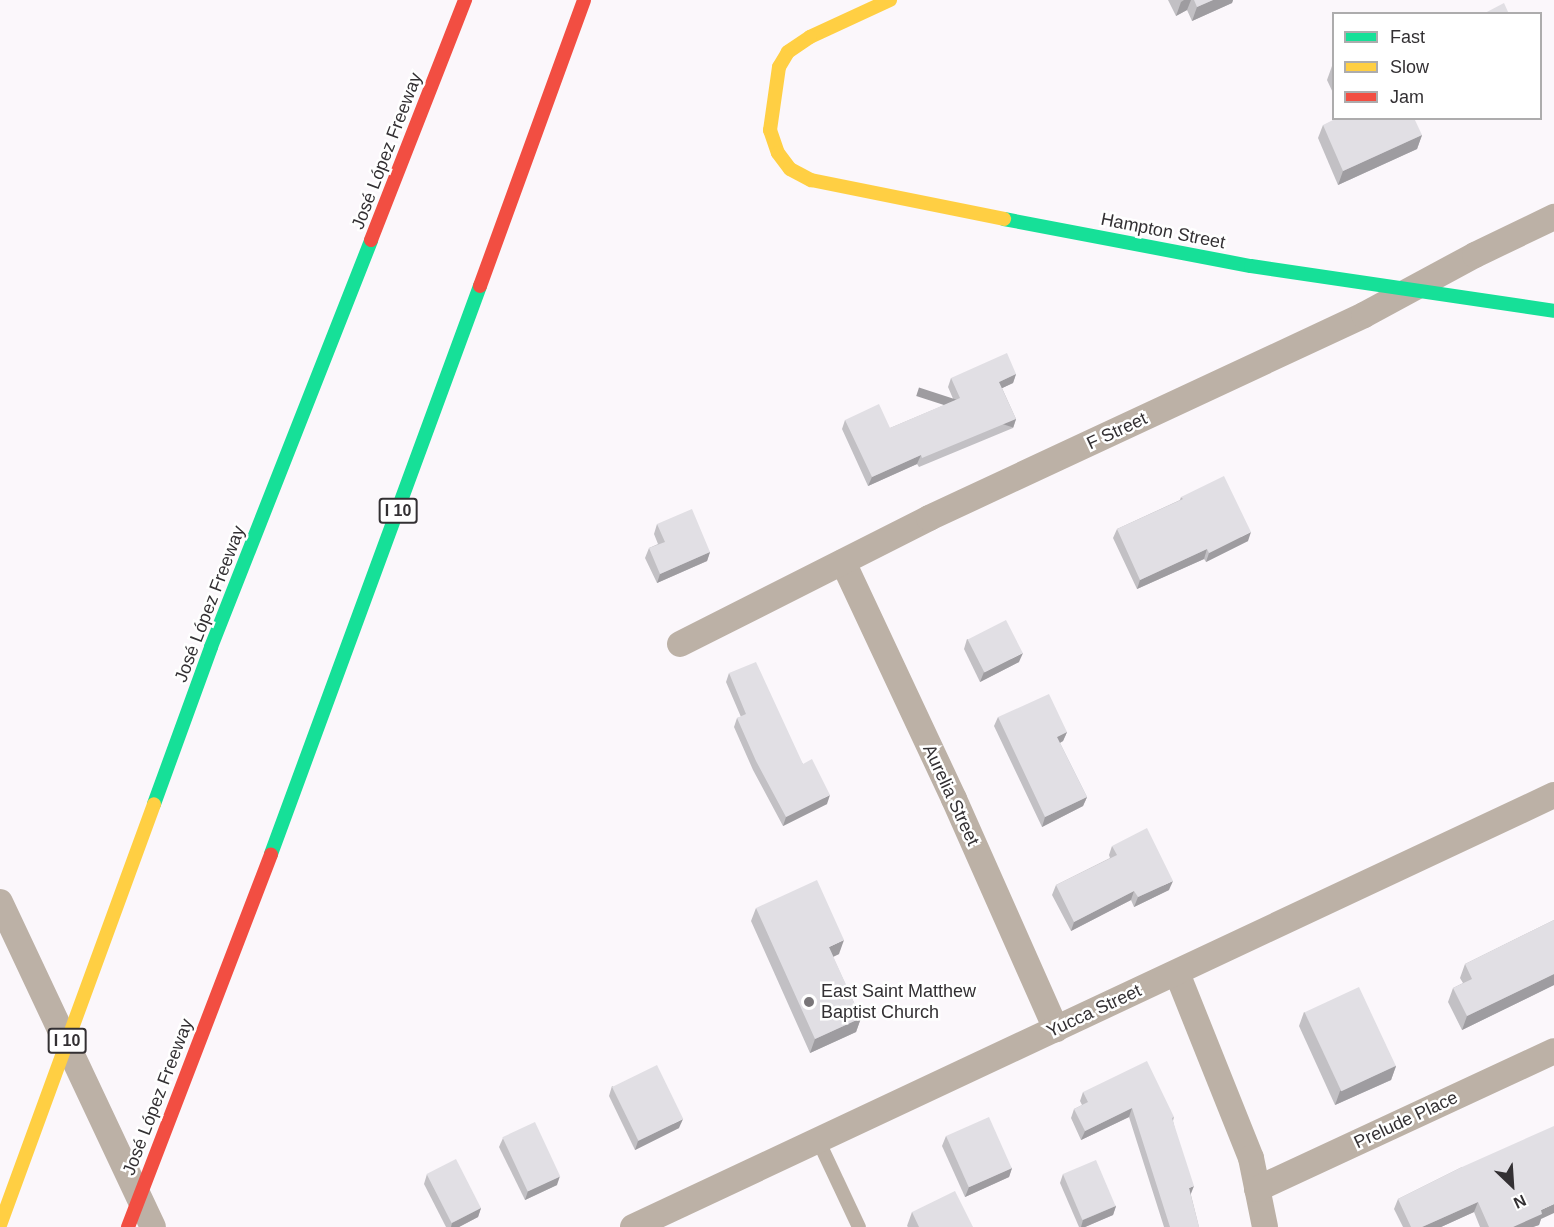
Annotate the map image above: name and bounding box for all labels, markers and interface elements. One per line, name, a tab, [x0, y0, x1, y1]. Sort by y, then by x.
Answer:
legend	[1332, 12, 1542, 120]
text: Fast	[1390, 27, 1425, 47]
text: Slow	[1390, 57, 1429, 77]
street label: José López Freeway	[347, 70, 427, 232]
text: Jam	[1390, 87, 1424, 107]
street label: Hampton Street	[1099, 208, 1227, 254]
street label: F Street	[1083, 408, 1151, 454]
road number: I 10	[378, 498, 418, 524]
street label: José López Freeway	[170, 523, 250, 685]
street label: Aurelia Street	[918, 741, 984, 849]
street label: Yucca Street	[1043, 980, 1145, 1042]
place label: East Saint Matthew Baptist Church	[821, 981, 976, 1024]
marker: East Saint Matthew Baptist Church	[802, 995, 816, 1009]
street label: José López Freeway	[118, 1016, 198, 1178]
road number: I 10	[48, 1028, 86, 1054]
street label: Prelude Place	[1351, 1087, 1461, 1153]
north arrow	[1482, 1155, 1542, 1215]
text: N	[1511, 1192, 1529, 1212]

